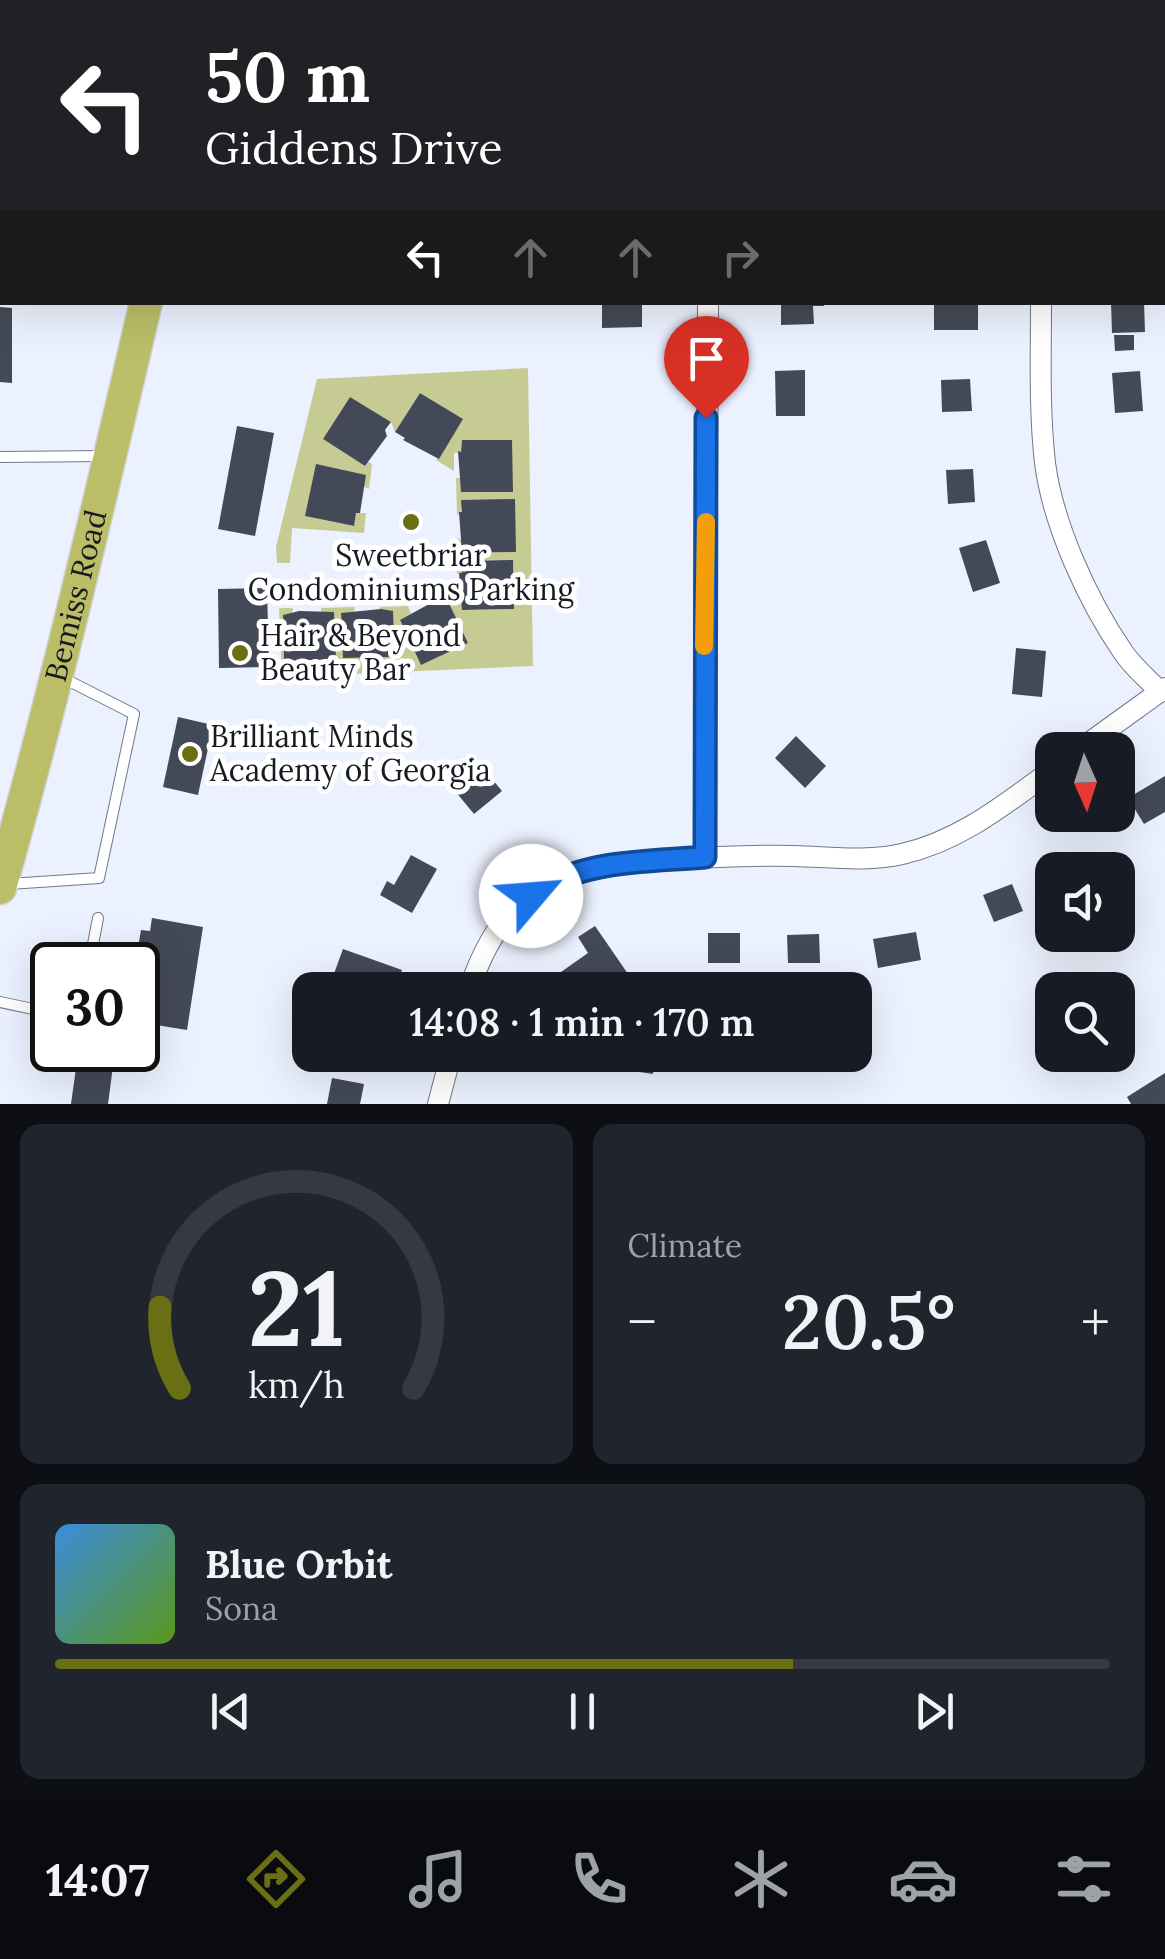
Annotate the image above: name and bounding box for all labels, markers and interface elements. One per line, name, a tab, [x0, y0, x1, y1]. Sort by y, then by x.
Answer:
text: 50 m	[205, 32, 370, 121]
icon: left	[40, 40, 170, 170]
text: Giddens Drive	[205, 119, 503, 176]
icon: left	[398, 230, 453, 285]
icon: ahead	[503, 230, 558, 285]
icon: ahead	[608, 230, 663, 285]
icon: right	[713, 230, 768, 285]
pin	[664, 316, 749, 419]
icon: arrive	[679, 331, 734, 386]
street label: Bemiss Road	[36, 506, 115, 685]
marker: Sweetbriar Condominiums Parking	[400, 511, 422, 533]
place label: Sweetbriar Condominiums Parking	[248, 536, 576, 609]
place label: Hair & Beyond Beauty Bar	[260, 616, 461, 689]
marker: Hair & Beyond Beauty Bar	[229, 642, 251, 664]
place label: Brilliant Minds Academy of Georgia	[209, 717, 491, 790]
north arrow	[1035, 732, 1135, 832]
map controls	[1035, 732, 1135, 1072]
marker: Brilliant Minds Academy of Georgia	[179, 743, 201, 765]
position arrow	[479, 844, 583, 948]
button: sound	[1035, 852, 1135, 952]
speed limit sign: 30	[30, 942, 160, 1072]
button: search	[1035, 972, 1135, 1072]
text: 14:08 · 1 min · 170 m	[410, 998, 754, 1046]
text: Climate	[628, 1225, 742, 1266]
text: 21	[247, 1241, 345, 1374]
text: 20.5°	[782, 1274, 956, 1370]
text: −	[628, 1287, 657, 1357]
text: +	[1081, 1287, 1110, 1357]
text: km/h	[248, 1362, 345, 1408]
text: Blue Orbit	[205, 1540, 392, 1588]
text: Sona	[205, 1588, 278, 1629]
icon: previous	[203, 1684, 258, 1739]
icon: pause	[555, 1684, 610, 1739]
icon: next	[907, 1684, 962, 1739]
icon: directions	[241, 1844, 311, 1914]
icon: music	[403, 1844, 473, 1914]
icon: phone	[564, 1844, 634, 1914]
icon: climate	[726, 1844, 796, 1914]
icon: car	[888, 1844, 958, 1914]
icon: filters	[1049, 1844, 1119, 1914]
text: 14:07	[46, 1851, 150, 1908]

